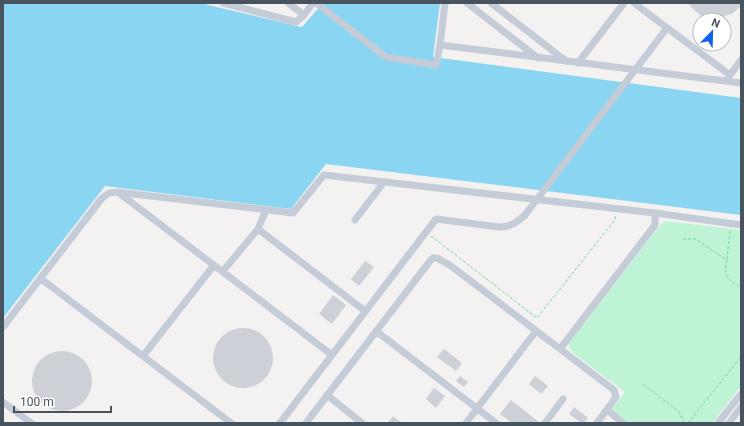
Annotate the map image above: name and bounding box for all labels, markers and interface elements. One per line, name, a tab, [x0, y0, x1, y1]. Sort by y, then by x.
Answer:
north arrow	[692, 12, 732, 52]
text: N	[710, 16, 722, 31]
scale bar	[14, 388, 111, 414]
text: 100 m	[20, 395, 54, 409]

